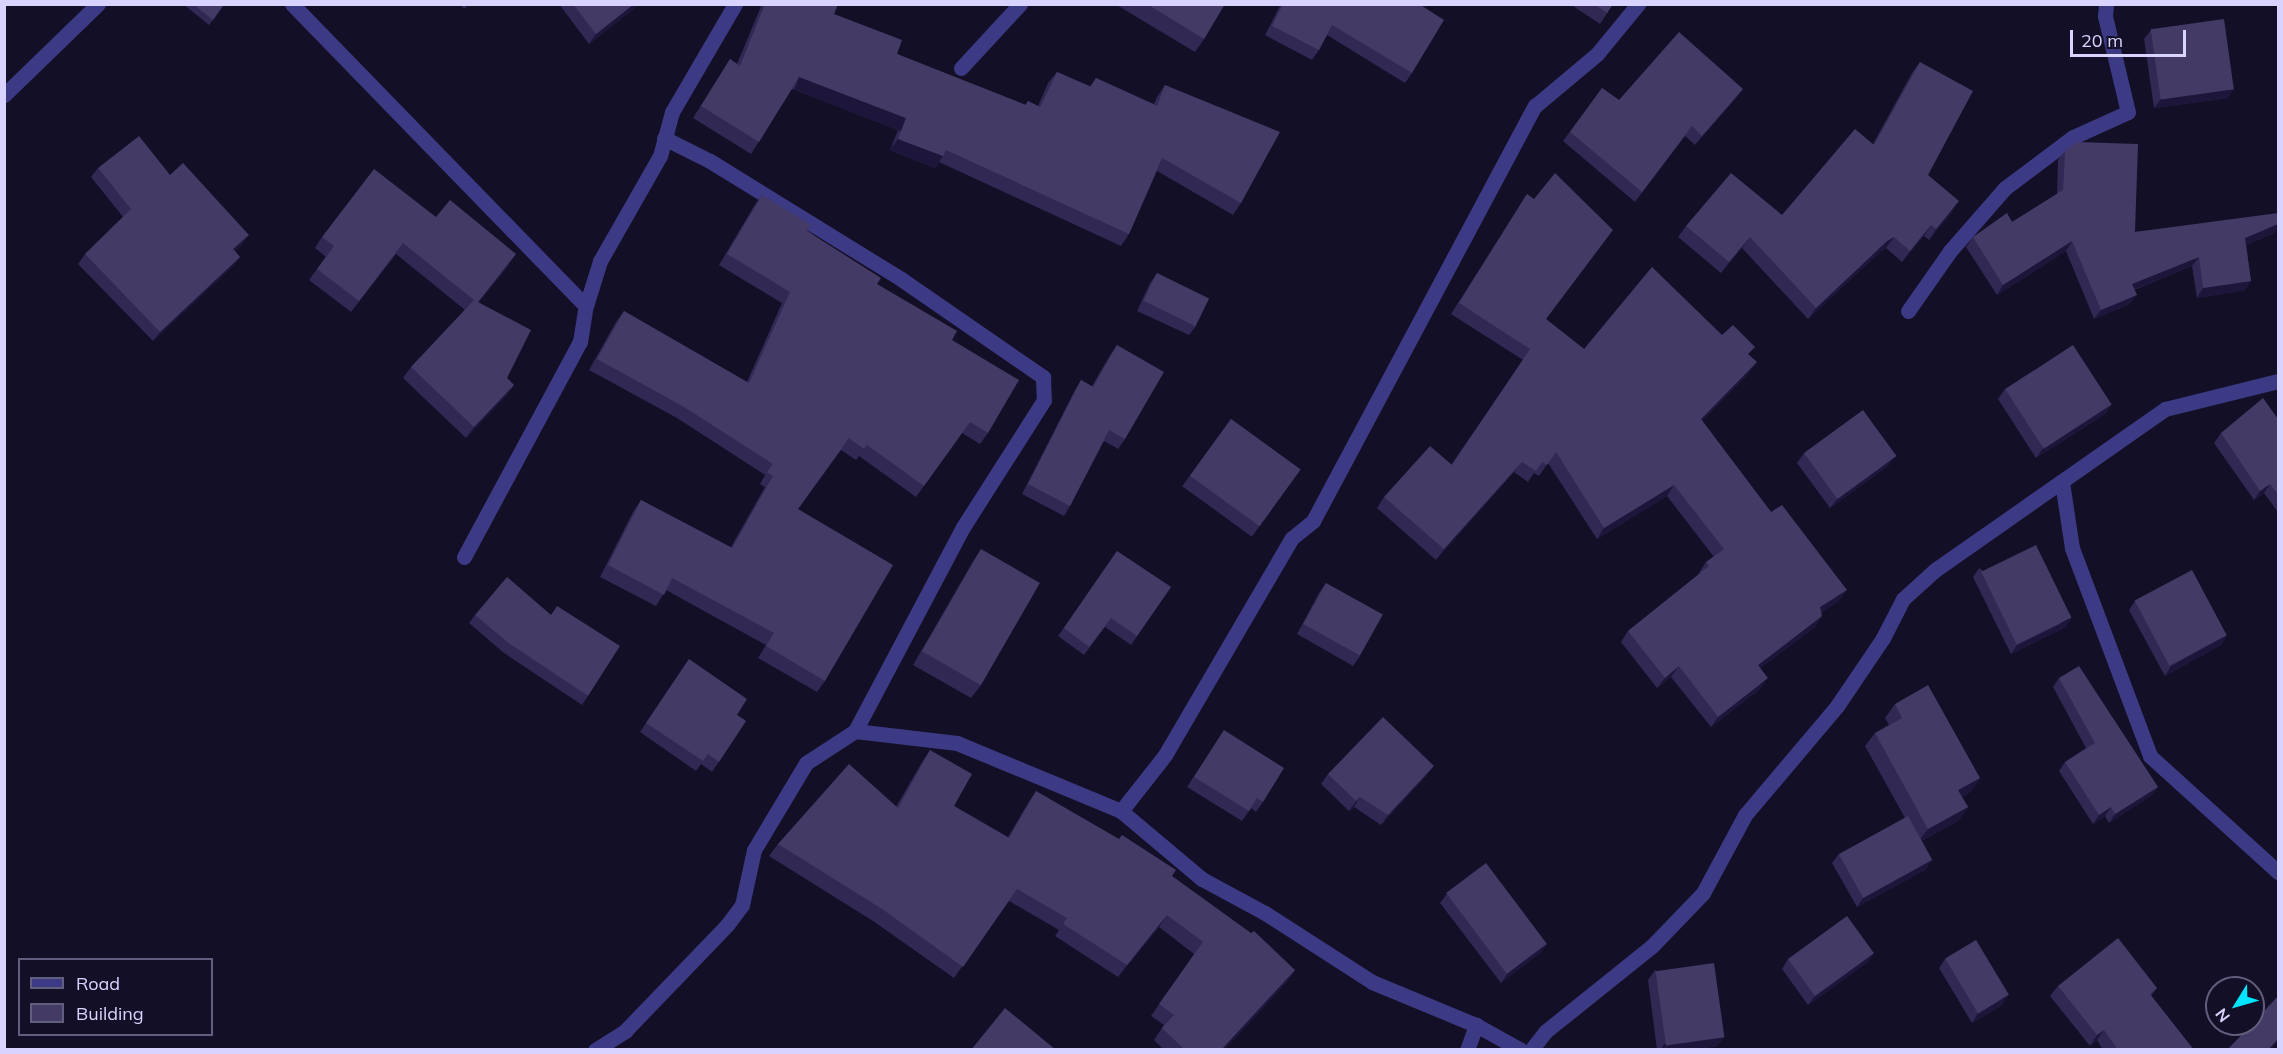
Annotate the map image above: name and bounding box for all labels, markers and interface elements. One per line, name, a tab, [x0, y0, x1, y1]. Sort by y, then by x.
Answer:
scale bar	[2073, 18, 2188, 56]
text: 20 m	[2081, 29, 2123, 52]
legend	[18, 958, 213, 1036]
text: Road	[76, 972, 120, 995]
north arrow	[2205, 976, 2265, 1036]
text: Building	[76, 1002, 144, 1025]
text: N	[2211, 1005, 2234, 1026]

